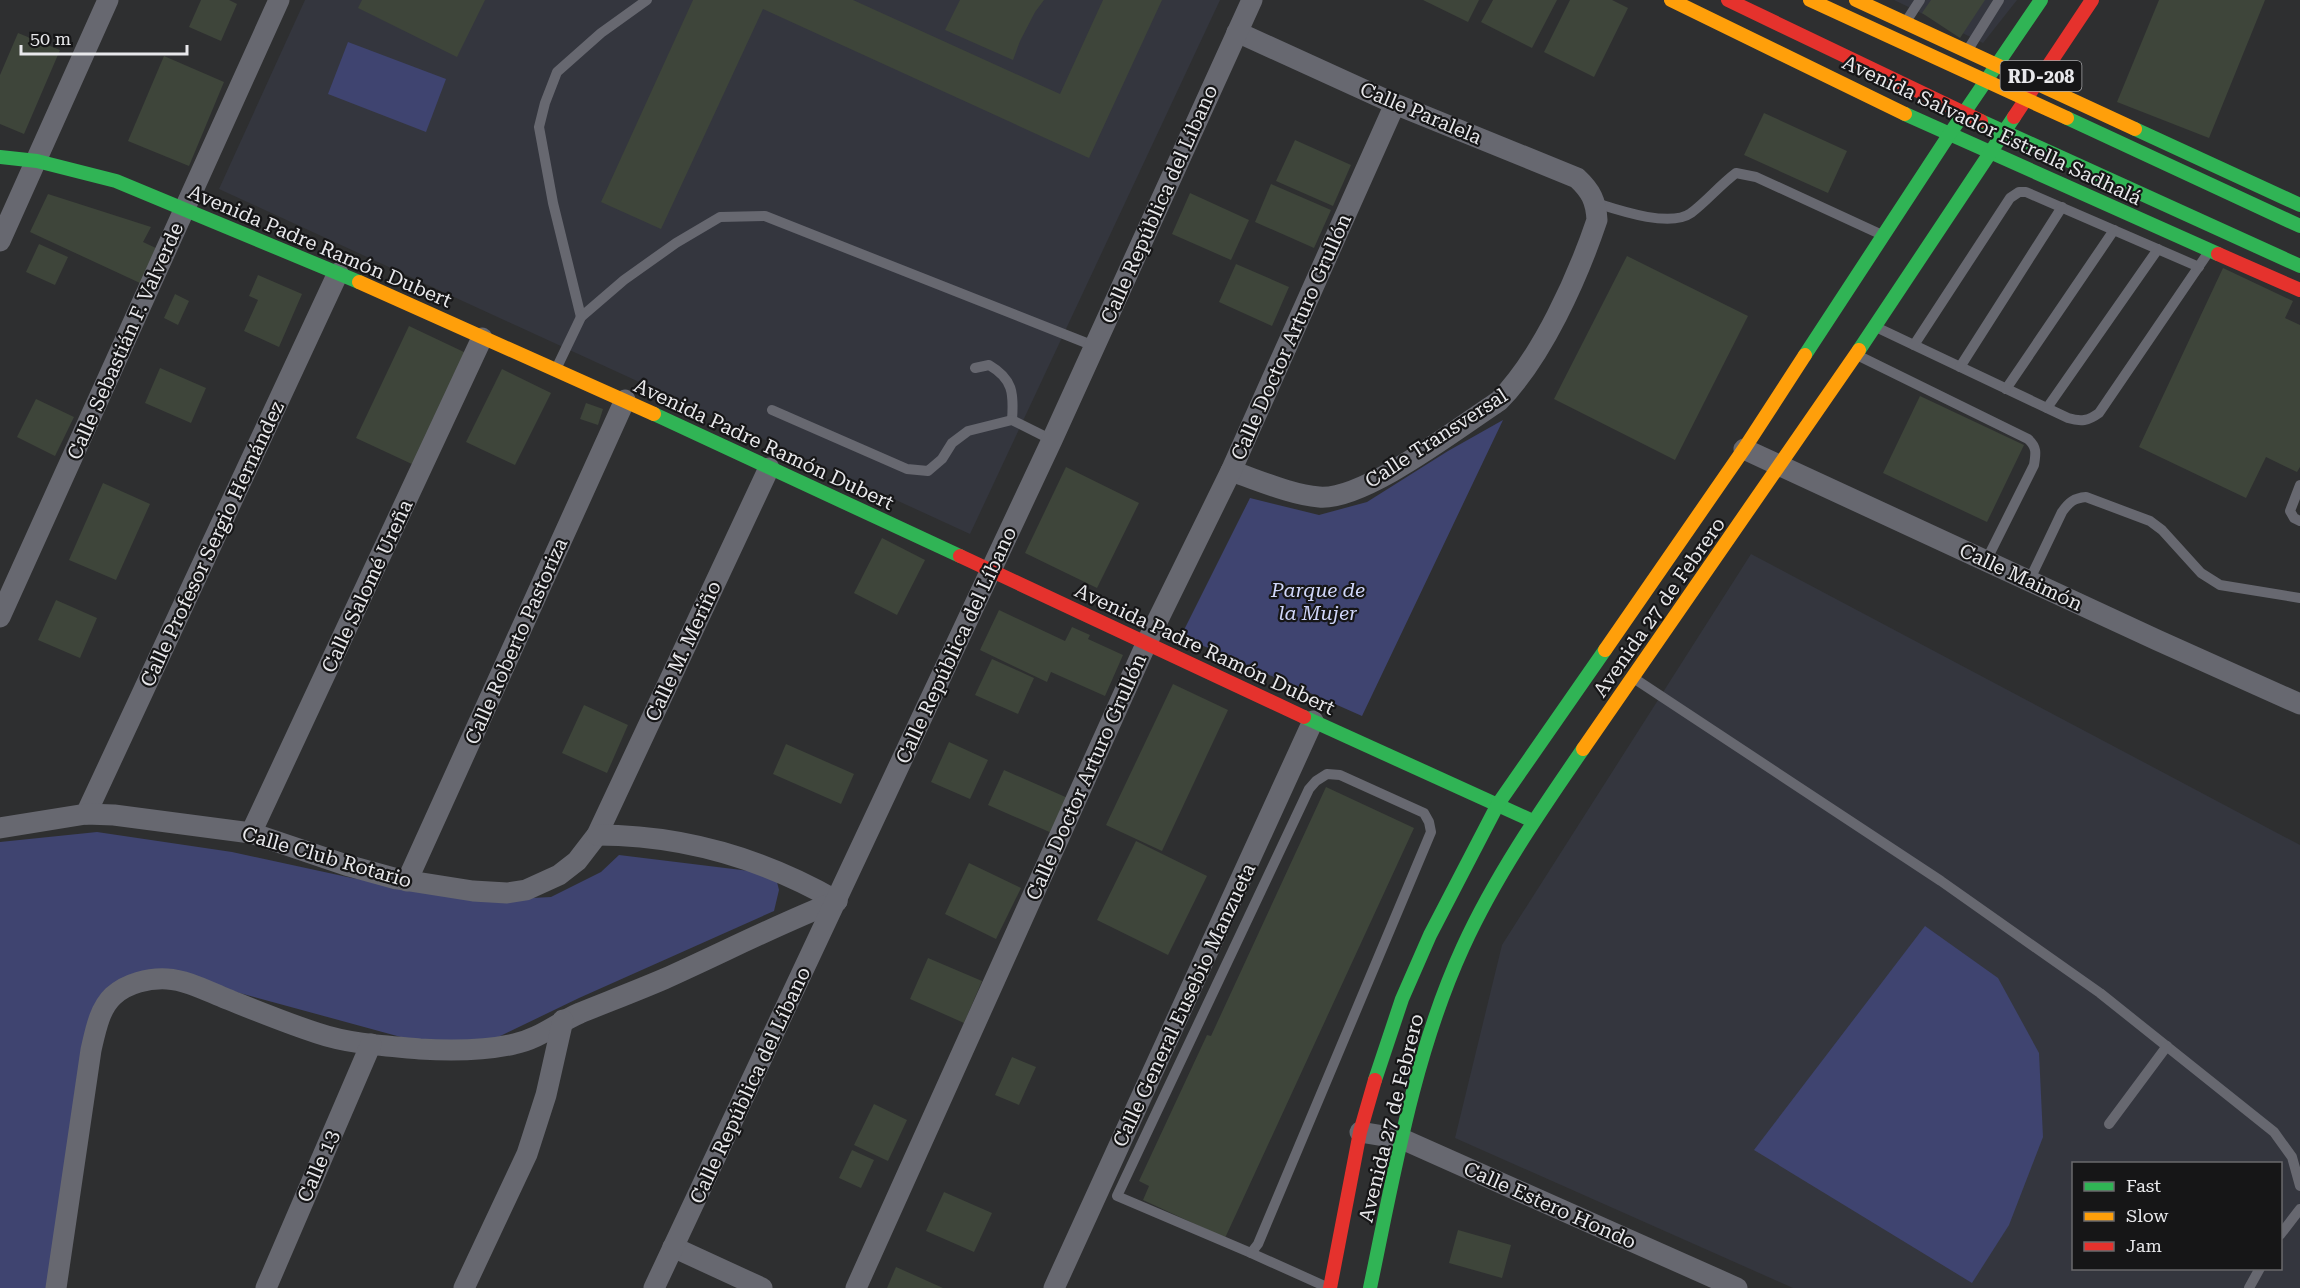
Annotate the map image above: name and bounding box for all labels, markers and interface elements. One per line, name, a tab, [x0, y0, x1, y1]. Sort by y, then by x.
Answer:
scale bar	[21, 18, 188, 56]
text: 50 m	[30, 28, 71, 49]
street label: Avenida Salvador Estrella Sadhalá	[1839, 50, 2145, 210]
road number: RD-208	[2000, 61, 2082, 91]
street label: Calle Paralela	[1357, 77, 1485, 149]
street label: Calle República del Líbano	[1095, 81, 1223, 327]
street label: Avenida Padre Ramón Dubert	[185, 179, 456, 313]
street label: Calle Doctor Arturo Grullón	[1226, 210, 1356, 464]
street label: Calle Sebastián F. Valverde	[62, 219, 188, 463]
street label: Avenida Padre Ramón Dubert	[630, 373, 898, 515]
street label: Calle Transversal	[1360, 383, 1512, 493]
street label: Calle Profesor Sergio Hernández	[135, 397, 289, 691]
street label: Calle Salomé Ureña	[316, 496, 418, 676]
street label: Avenida 27 de Febrero	[1588, 512, 1730, 702]
street label: Calle República del Líbano	[890, 523, 1022, 767]
street label: Calle Roberto Pastoriza	[460, 534, 572, 748]
street label: Calle Maimón	[1956, 538, 2086, 616]
street label: Calle M. Meriño	[640, 577, 726, 725]
street label: Avenida Padre Ramón Dubert	[1071, 578, 1339, 720]
park label: Parque de la Mujer	[1270, 578, 1365, 625]
street label: Calle Doctor Arturo Grullón	[1021, 650, 1151, 904]
street label: Calle Club Rotario	[239, 821, 415, 893]
street label: Calle General Eusebio Manzueta	[1108, 859, 1260, 1151]
street label: Calle República del Líbano	[684, 963, 816, 1207]
street label: Avenida 27 de Febrero	[1353, 1011, 1429, 1225]
street label: Calle 13	[292, 1126, 344, 1206]
street label: Calle Estero Hondo	[1460, 1156, 1640, 1254]
legend	[2072, 1162, 2282, 1270]
text: Fast	[2126, 1175, 2161, 1196]
text: Slow	[2126, 1205, 2168, 1226]
text: Jam	[2126, 1235, 2162, 1256]

